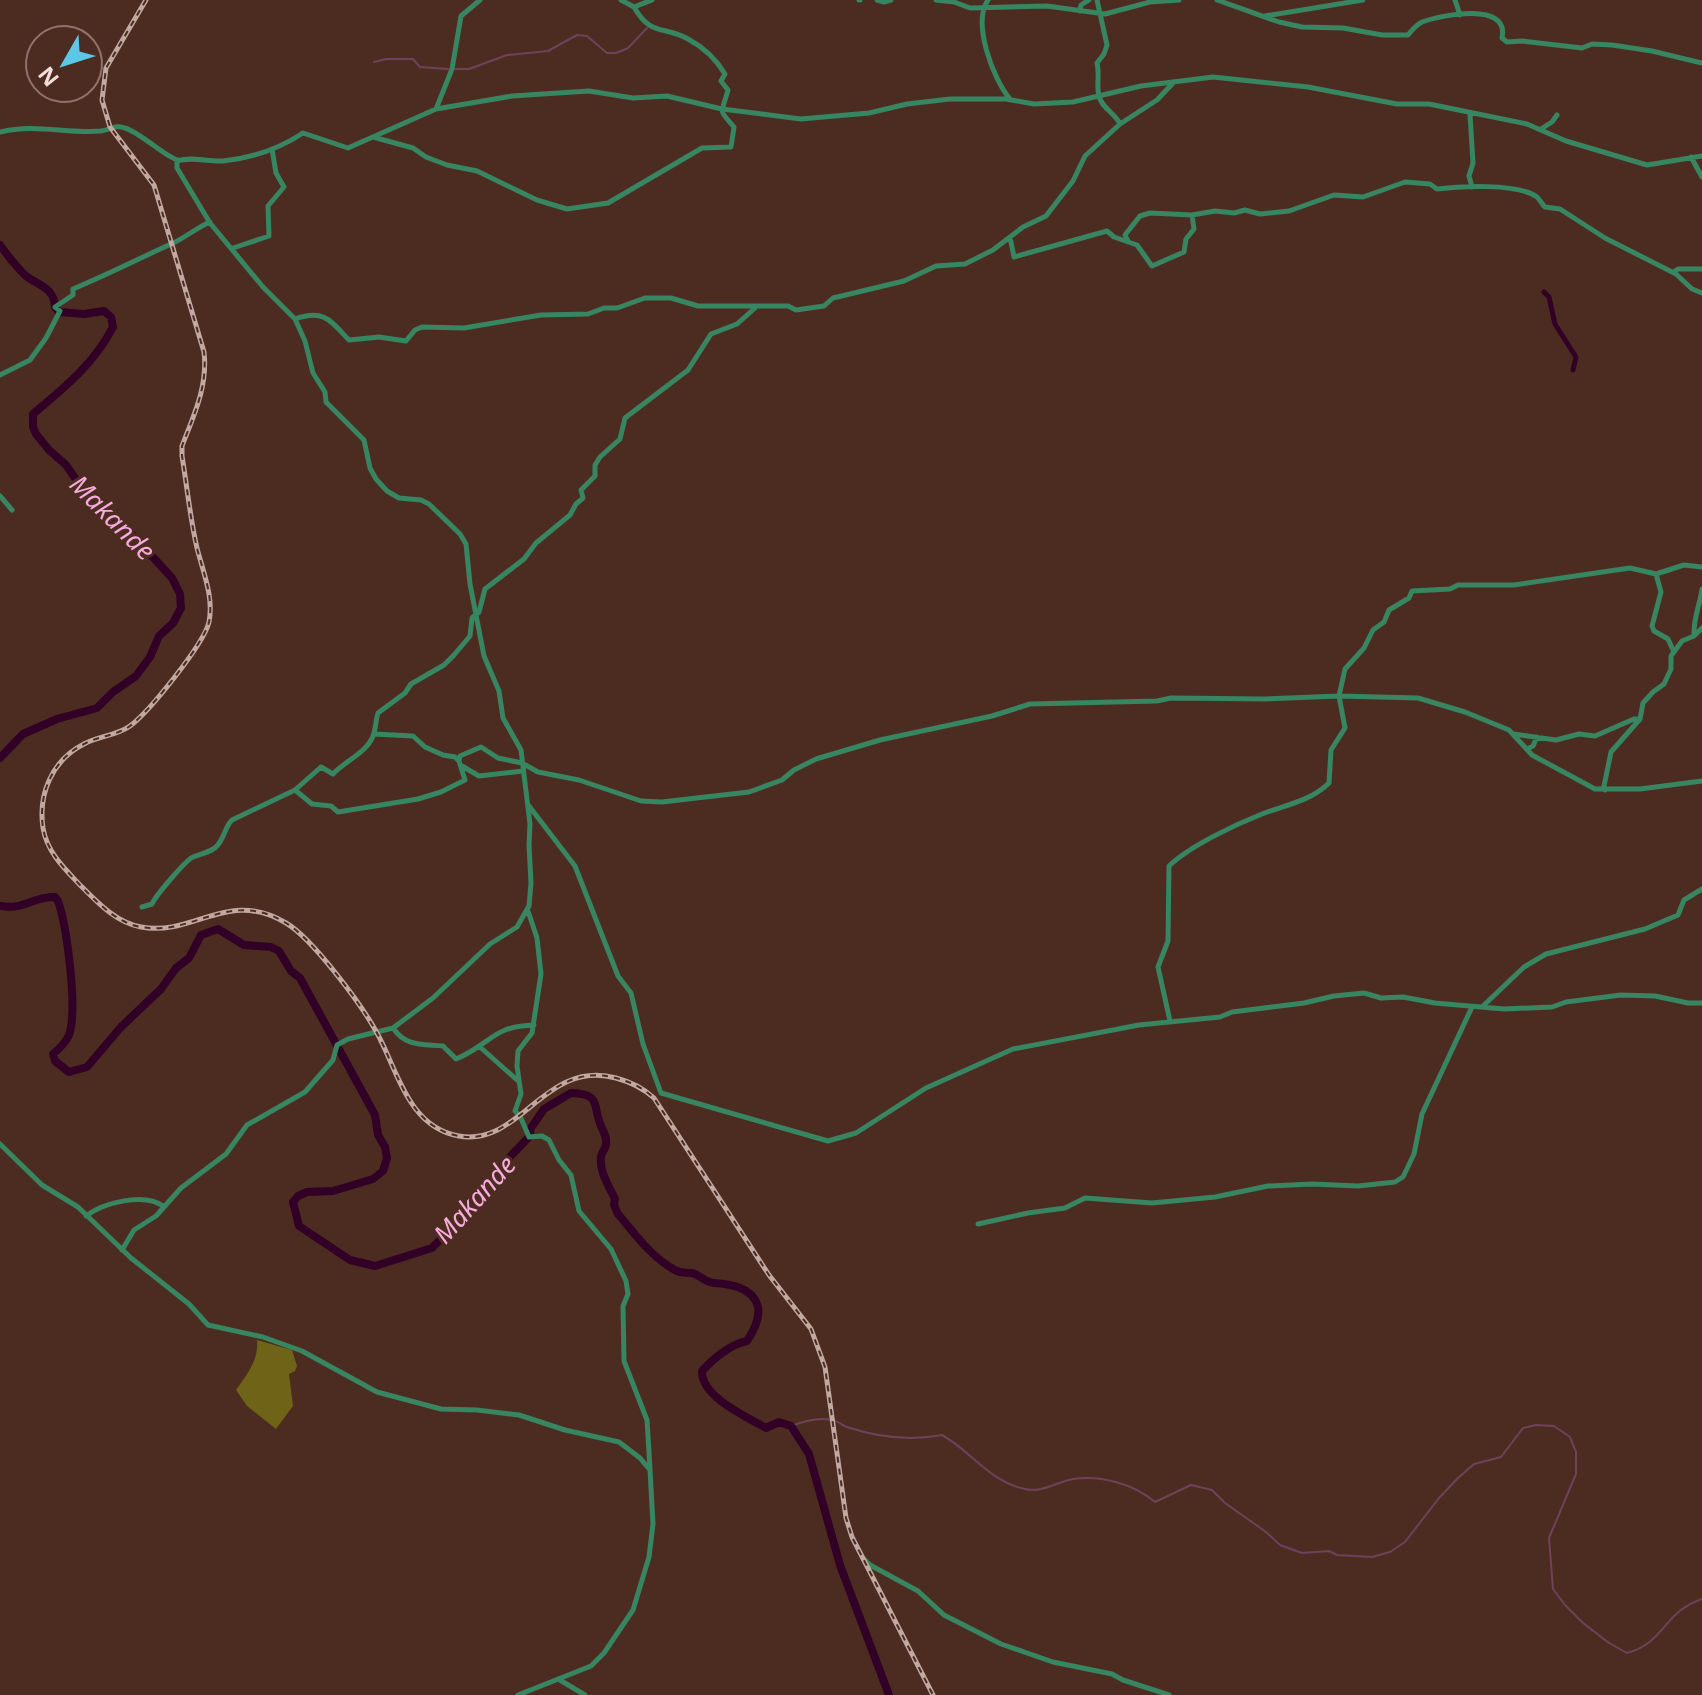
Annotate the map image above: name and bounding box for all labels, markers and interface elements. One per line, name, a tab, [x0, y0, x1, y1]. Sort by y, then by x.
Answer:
north arrow	[24, 24, 104, 104]
text: N	[30, 61, 65, 94]
water label: Makande	[62, 466, 164, 568]
water label: Makande	[425, 1147, 523, 1251]

